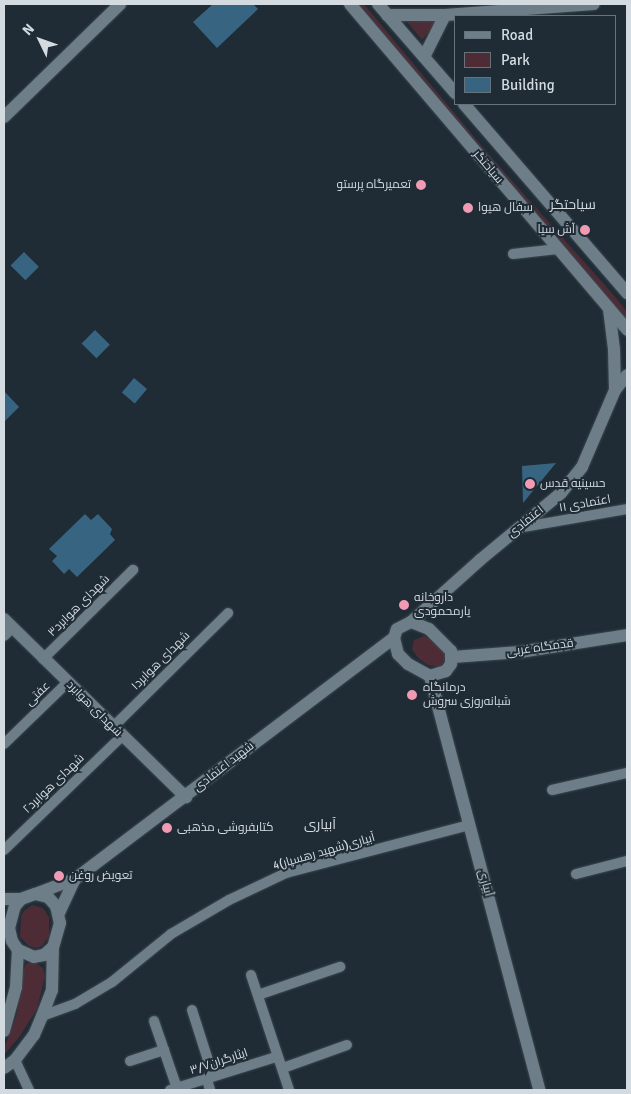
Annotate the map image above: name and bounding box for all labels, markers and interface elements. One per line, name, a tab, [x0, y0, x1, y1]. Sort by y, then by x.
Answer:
north arrow	[15, 15, 65, 65]
legend	[454, 15, 616, 105]
text: N	[19, 20, 38, 39]
text: Road	[501, 26, 533, 44]
text: Park	[501, 51, 530, 69]
text: Building	[501, 76, 555, 94]
street label: سیاحتگر	[470, 147, 506, 187]
place label: تعمیرگاه پرستو	[336, 178, 411, 192]
marker: تعمیرگاه پرستو	[415, 179, 427, 191]
district label: سیاحتگر	[550, 197, 596, 213]
place label: سفال هیوا	[478, 201, 533, 215]
marker: سفال هیوا	[462, 202, 474, 214]
place label: آش سیا	[538, 223, 575, 237]
marker: آش سیا	[579, 224, 591, 236]
place label: حسینیه قدس	[540, 477, 605, 491]
marker: حسینیه قدس	[524, 478, 536, 490]
street label: ۱۱ اعتمادی	[558, 492, 612, 516]
street label: اعتمادی	[505, 503, 547, 541]
street label: ۳شهدای هوابرد	[45, 572, 113, 640]
place label: داروخانه یارمحمودی	[414, 591, 470, 619]
marker: داروخانه یارمحمودی	[398, 599, 410, 611]
street label: شهدای هوابرد۱	[129, 629, 193, 693]
street label: قدمگاه غربی	[506, 636, 574, 660]
street label: شهدای هوابرد	[63, 678, 125, 740]
street label: عفتی	[23, 679, 53, 709]
place label: درمانگاه شبانه‌روزی سروش	[423, 681, 511, 709]
marker: درمانگاه شبانه‌روزی سروش	[405, 688, 419, 702]
street label: شهید اعتمادی	[191, 739, 257, 795]
street label: شهدای هوابرد۲	[20, 751, 88, 817]
district label: آبیاری	[304, 817, 336, 833]
place label: کتابفروشی مذهبی	[177, 821, 274, 835]
marker: کتابفروشی مذهبی	[161, 822, 173, 834]
street label: 4آبیاری(شهید رهسپار)	[271, 831, 377, 873]
street label: آبیاری	[474, 868, 496, 898]
place label: تعویض روغن	[69, 869, 132, 883]
marker: تعویض روغن	[53, 870, 65, 882]
street label: ایثارگران۳/۷	[188, 1046, 250, 1078]

